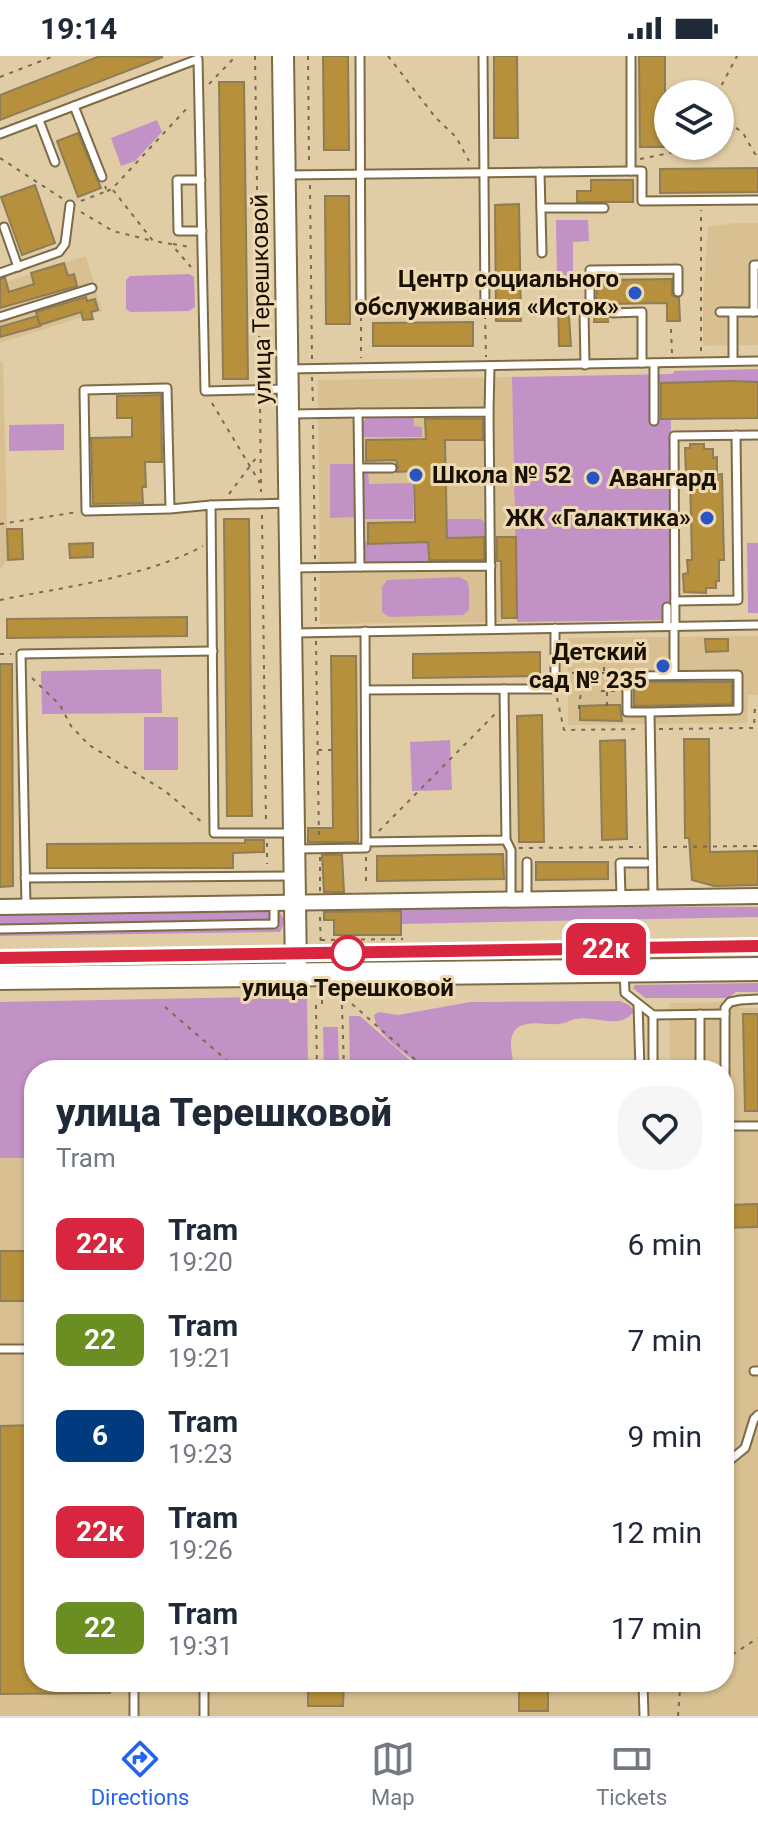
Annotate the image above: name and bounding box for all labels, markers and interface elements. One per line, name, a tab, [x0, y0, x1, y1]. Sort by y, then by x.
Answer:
text: 19:14	[40, 11, 117, 46]
map controls	[654, 80, 734, 160]
button: layers	[654, 80, 734, 160]
street label: улица Терешковой	[245, 193, 277, 405]
place label: Центр социального обслуживания «Исток»	[354, 265, 619, 321]
marker: Центр социального обслуживания «Исток»	[626, 284, 644, 302]
place label: Школа № 52	[432, 461, 572, 489]
place label: Авангард	[609, 464, 716, 492]
marker: Школа № 52	[407, 466, 425, 484]
marker: Авангард	[584, 469, 602, 487]
place label: ЖК «Галактика»	[505, 504, 691, 532]
marker: ЖК «Галактика»	[698, 509, 716, 527]
place label: Детский сад № 235	[529, 638, 647, 694]
marker: Детский сад № 235	[654, 657, 672, 675]
line badge: 22к	[560, 923, 652, 975]
text: 22к	[582, 932, 630, 965]
marker: улица Терешковой	[331, 936, 365, 970]
place label: улица Терешковой	[242, 974, 454, 1002]
button: heart	[618, 1086, 702, 1170]
text: улица Терешковой	[56, 1091, 392, 1135]
text: Tram	[56, 1143, 116, 1173]
text: Tram	[168, 1212, 238, 1247]
text: 22к	[76, 1227, 124, 1260]
text: 6 min	[628, 1227, 702, 1262]
text: 19:20	[168, 1247, 233, 1277]
text: Tram	[168, 1308, 238, 1343]
text: 22	[84, 1323, 116, 1356]
text: 7 min	[628, 1323, 702, 1358]
text: 19:21	[168, 1343, 233, 1373]
text: Tram	[168, 1404, 238, 1439]
text: 6	[92, 1419, 108, 1452]
text: 9 min	[628, 1419, 702, 1454]
text: 19:23	[168, 1439, 233, 1469]
text: Tram	[168, 1500, 238, 1535]
text: 22к	[76, 1515, 124, 1548]
text: 12 min	[611, 1515, 702, 1550]
text: 19:26	[168, 1535, 233, 1565]
text: Tram	[168, 1596, 238, 1631]
text: 22	[84, 1611, 116, 1644]
text: 17 min	[611, 1611, 702, 1646]
text: 19:31	[168, 1631, 233, 1661]
tab: Directions	[91, 1737, 189, 1810]
tab: Map	[371, 1737, 415, 1810]
tab: Tickets	[596, 1737, 667, 1810]

